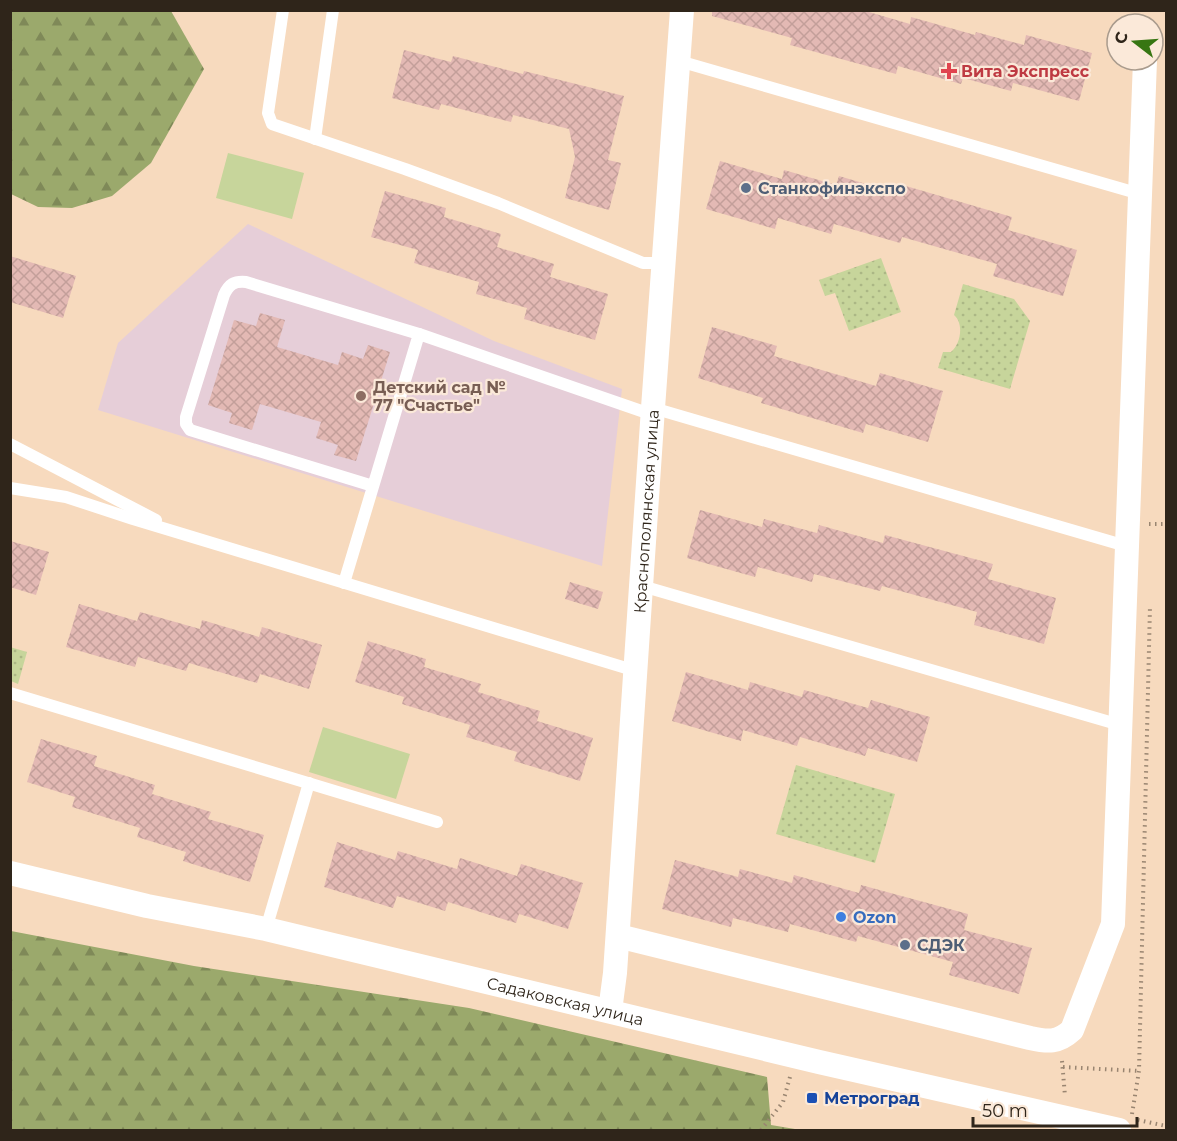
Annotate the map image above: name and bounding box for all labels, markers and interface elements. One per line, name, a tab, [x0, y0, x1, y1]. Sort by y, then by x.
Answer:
north arrow	[1105, 12, 1165, 72]
text: С	[1110, 29, 1132, 46]
place label: Вита Экспресс	[961, 62, 1090, 81]
marker: Вита Экспресс	[942, 64, 956, 78]
place label: Станкофинэкспо	[758, 179, 906, 198]
marker: Станкофинэкспо	[739, 181, 753, 195]
place label: Детский сад № 77 "Счастье"	[373, 378, 506, 415]
marker: Детский сад № 77 "Счастье"	[354, 389, 368, 403]
street label: Краснополянская улица	[630, 409, 663, 614]
place label: Ozon	[853, 908, 897, 927]
marker: Ozon	[834, 910, 848, 924]
place label: СДЭК	[917, 936, 965, 955]
marker: СДЭК	[898, 938, 912, 952]
street label: Садаковская улица	[485, 973, 646, 1030]
place label: Метроград	[824, 1089, 920, 1108]
scale bar	[973, 1090, 1136, 1128]
marker: Метроград	[805, 1091, 819, 1105]
text: 50 m	[982, 1100, 1028, 1122]

